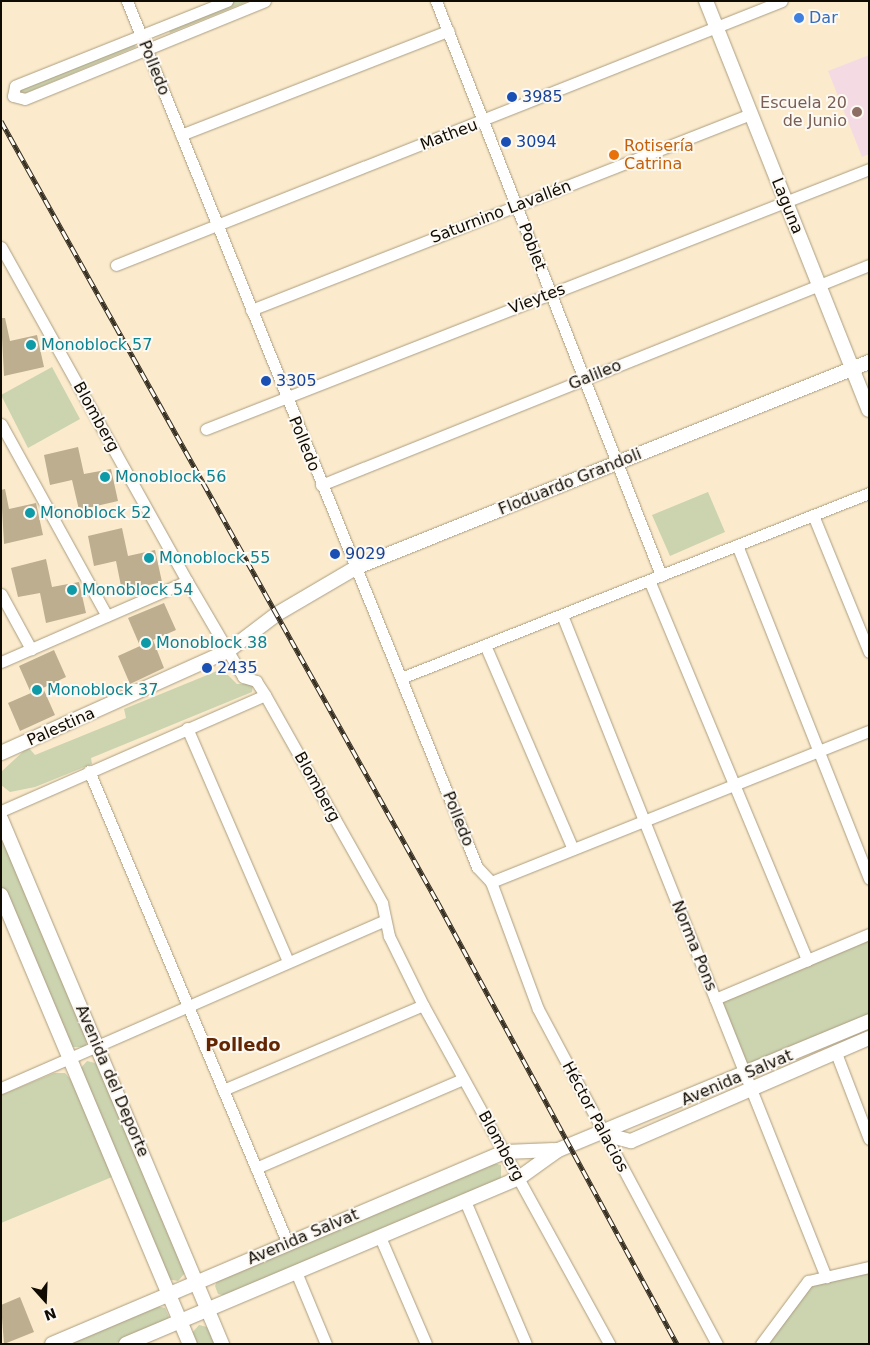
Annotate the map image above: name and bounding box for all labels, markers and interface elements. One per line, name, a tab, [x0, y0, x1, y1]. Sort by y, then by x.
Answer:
place label: Dar	[809, 8, 838, 28]
marker: Dar	[793, 12, 805, 24]
street label: Polledo	[134, 38, 174, 98]
place label: 3985	[522, 87, 563, 107]
marker: 3985	[506, 91, 518, 103]
place label: Escuela 20 de Junio	[760, 93, 847, 131]
marker: Escuela 20 de Junio	[851, 106, 863, 118]
street label: Matheu	[418, 115, 480, 155]
place label: 3094	[516, 132, 557, 152]
marker: 3094	[500, 136, 512, 148]
place label: Rotisería Catrina	[624, 136, 694, 174]
marker: Rotisería Catrina	[608, 149, 620, 161]
street label: Laguna	[767, 175, 807, 237]
street label: Saturnino Lavallén	[428, 176, 574, 248]
street label: Poblet	[514, 220, 550, 274]
street label: Vieytes	[506, 280, 568, 318]
place label: Monoblock 57	[41, 335, 152, 355]
marker: Monoblock 57	[25, 339, 37, 351]
street label: Galileo	[566, 356, 624, 394]
place label: 3305	[276, 371, 317, 391]
marker: 3305	[260, 375, 272, 387]
street label: Blomberg	[69, 379, 123, 455]
street label: Polledo	[284, 414, 324, 474]
street label: Floduardo Grandoli	[496, 445, 644, 519]
place label: Monoblock 56	[115, 467, 226, 487]
marker: Monoblock 56	[99, 471, 111, 483]
place label: Monoblock 52	[40, 503, 151, 523]
marker: Monoblock 52	[24, 507, 36, 519]
place label: 9029	[345, 544, 386, 564]
place label: Monoblock 55	[159, 548, 270, 568]
marker: 9029	[329, 548, 341, 560]
marker: Monoblock 55	[143, 552, 155, 564]
place label: Monoblock 54	[82, 580, 193, 600]
marker: Monoblock 54	[66, 584, 78, 596]
place label: Monoblock 38	[156, 633, 267, 653]
marker: Monoblock 38	[140, 637, 152, 649]
place label: 2435	[217, 658, 258, 678]
marker: 2435	[201, 662, 213, 674]
place label: Monoblock 37	[47, 680, 158, 700]
marker: Monoblock 37	[31, 684, 43, 696]
street label: Palestina	[24, 704, 98, 750]
street label: Blomberg	[290, 749, 344, 825]
street label: Polledo	[438, 789, 478, 849]
street label: Norma Pons	[667, 898, 721, 994]
street label: Avenida del Deporte	[71, 1002, 153, 1160]
district label: Polledo	[205, 1034, 281, 1056]
street label: Avenida Salvat	[679, 1046, 795, 1110]
street label: Héctor Palacios	[558, 1058, 632, 1176]
street label: Blomberg	[474, 1108, 528, 1184]
street label: Avenida Salvat	[245, 1205, 361, 1269]
north arrow	[20, 1275, 70, 1325]
text: N	[42, 1305, 58, 1324]

